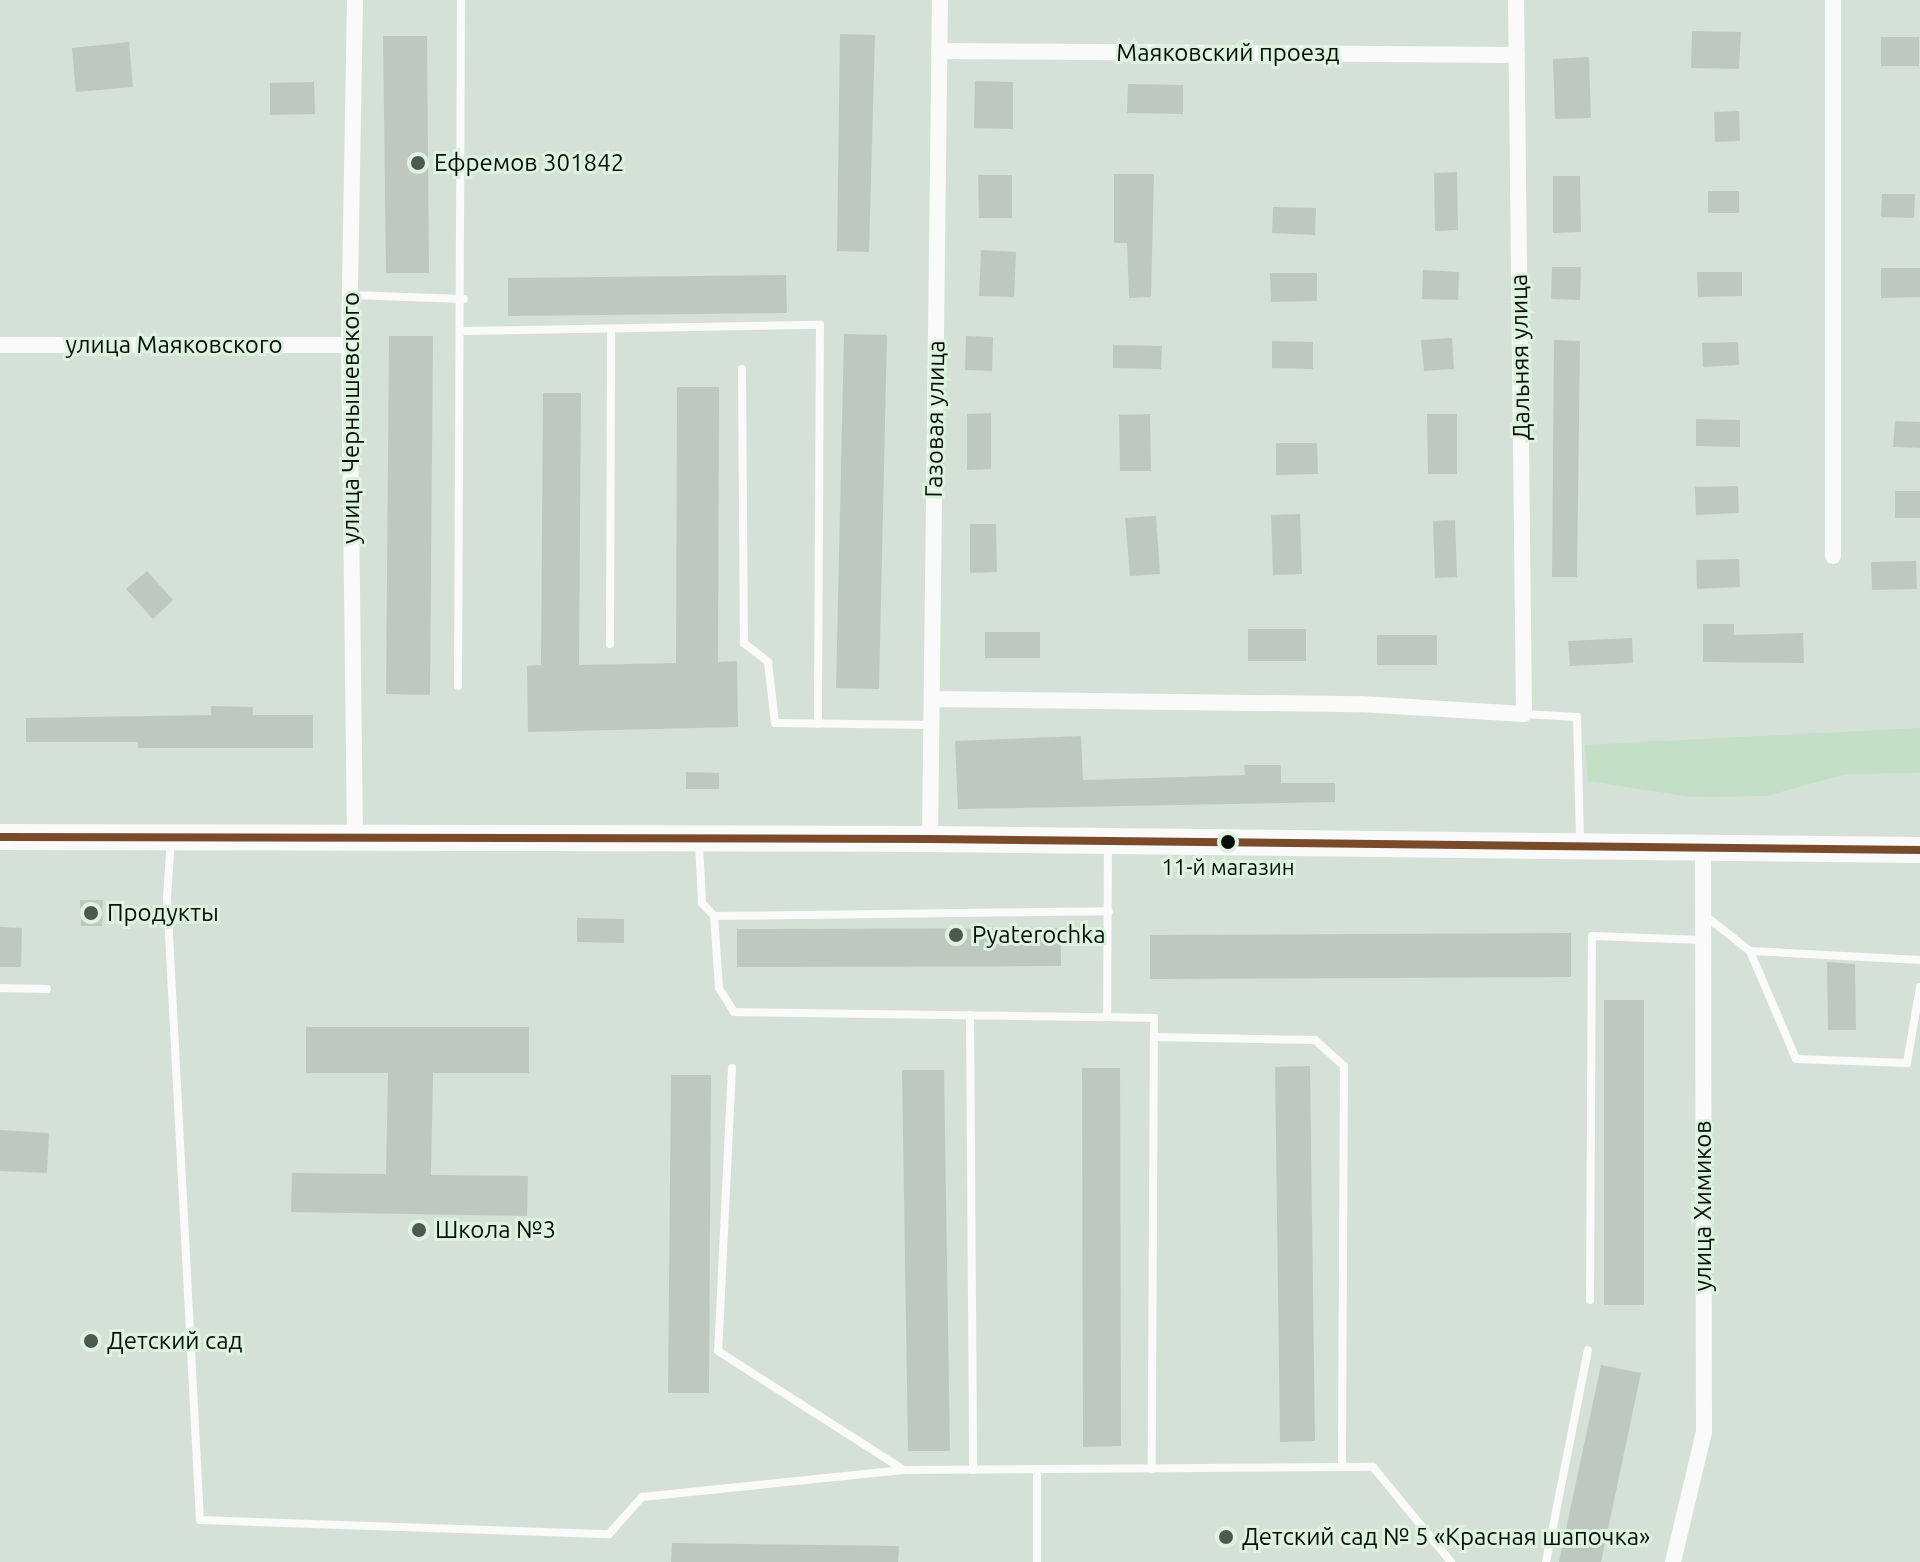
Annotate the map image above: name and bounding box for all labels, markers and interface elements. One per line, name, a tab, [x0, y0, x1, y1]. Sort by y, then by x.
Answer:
street label: Маяковский проезд	[1116, 39, 1340, 67]
place label: Ефремов 301842	[434, 149, 624, 177]
marker: Ефремов 301842	[409, 154, 427, 172]
street label: Дальняя улица	[1504, 273, 1536, 441]
street label: улица Чернышевского	[337, 292, 365, 544]
street label: улица Маяковского	[65, 331, 283, 359]
street label: Газовая улица	[919, 340, 951, 498]
marker: 11-й магазин	[1220, 834, 1236, 850]
place label: 11-й магазин	[1161, 854, 1295, 880]
place label: Продукты	[107, 899, 219, 927]
marker: Продукты	[82, 904, 100, 922]
place label: Pyaterochka	[972, 921, 1106, 949]
marker: Pyaterochka	[947, 926, 965, 944]
street label: улица Химиков	[1689, 1121, 1717, 1291]
place label: Школа №3	[435, 1216, 556, 1244]
marker: Школа №3	[410, 1221, 428, 1239]
place label: Детский сад	[107, 1327, 243, 1355]
marker: Детский сад	[82, 1332, 100, 1350]
place label: Детский сад № 5 «Красная шапочка»	[1242, 1523, 1650, 1551]
marker: Детский сад № 5 «Красная шапочка»	[1217, 1528, 1235, 1546]

